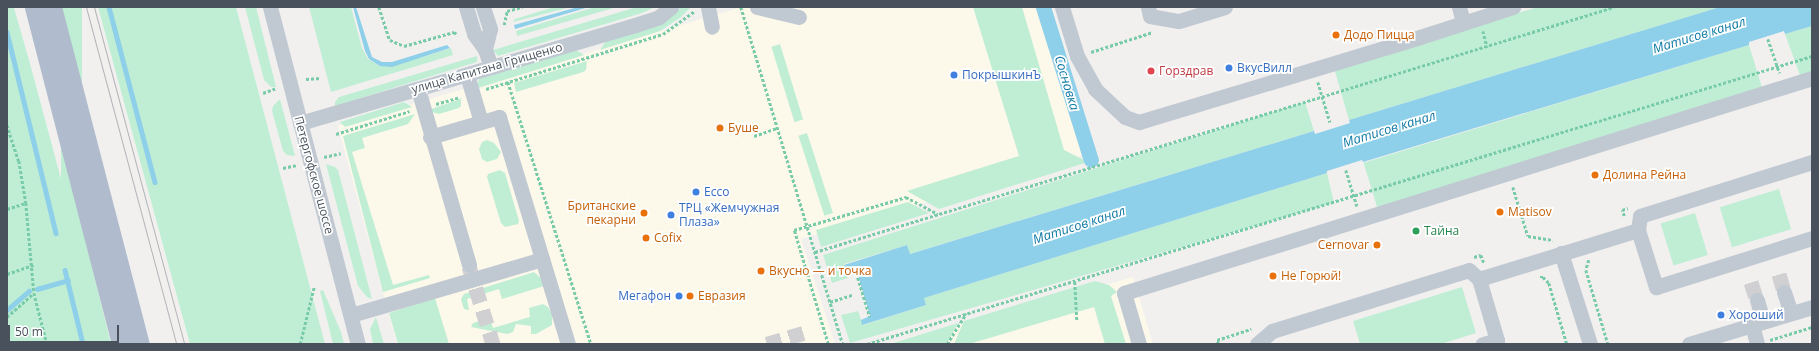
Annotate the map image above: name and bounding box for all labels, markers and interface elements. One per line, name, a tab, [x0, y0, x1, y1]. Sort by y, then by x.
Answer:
water label: Матисов канал	[1651, 13, 1747, 57]
place label: Додо Пицца	[1344, 28, 1415, 42]
marker: Додо Пицца	[1331, 30, 1341, 40]
street label: улица Капитана Грищенко	[410, 40, 564, 96]
water label: Сосновка	[1051, 54, 1083, 112]
place label: ВкусВилл	[1237, 61, 1292, 75]
marker: ВкусВилл	[1224, 63, 1234, 73]
place label: Горздрав	[1159, 64, 1213, 78]
marker: Горздрав	[1146, 66, 1156, 76]
place label: ПокрышкинЪ	[962, 68, 1041, 82]
marker: ПокрышкинЪ	[949, 70, 959, 80]
water label: Матисов канал	[1341, 107, 1437, 151]
street label: Петергофское шоссе	[291, 115, 337, 235]
place label: Буше	[728, 121, 759, 135]
marker: Буше	[715, 123, 725, 133]
place label: Долина Рейна	[1603, 168, 1686, 182]
marker: Долина Рейна	[1590, 170, 1600, 180]
place label: Ecco	[704, 185, 729, 199]
marker: Ecco	[691, 187, 701, 197]
place label: Британские пекарни	[567, 199, 636, 227]
place label: ТРЦ «Жемчужная Плаза»	[679, 201, 779, 229]
water label: Матисов канал	[1031, 203, 1127, 247]
place label: Matisov	[1508, 205, 1552, 219]
marker: Matisov	[1495, 207, 1505, 217]
marker: Британские пекарни	[639, 208, 649, 218]
marker: ТРЦ «Жемчужная Плаза»	[666, 210, 676, 220]
place label: Тайна	[1424, 224, 1459, 238]
marker: Тайна	[1411, 226, 1421, 236]
place label: Cofix	[654, 231, 682, 245]
marker: Cofix	[641, 233, 651, 243]
place label: Cernovar	[1318, 238, 1369, 252]
marker: Cernovar	[1372, 240, 1382, 250]
place label: Вкусно — и точка	[769, 264, 872, 278]
marker: Вкусно — и точка	[756, 266, 766, 276]
place label: Не Горюй!	[1281, 269, 1341, 283]
marker: Не Горюй!	[1268, 271, 1278, 281]
place label: Мегафон	[618, 289, 671, 303]
place label: Евразия	[698, 289, 746, 303]
marker: Мегафон	[674, 291, 684, 301]
marker: Евразия	[685, 291, 695, 301]
place label: Хороший	[1729, 308, 1784, 322]
marker: Хороший	[1716, 310, 1726, 320]
scale bar	[10, 317, 121, 343]
text: 50 m	[15, 323, 43, 340]

